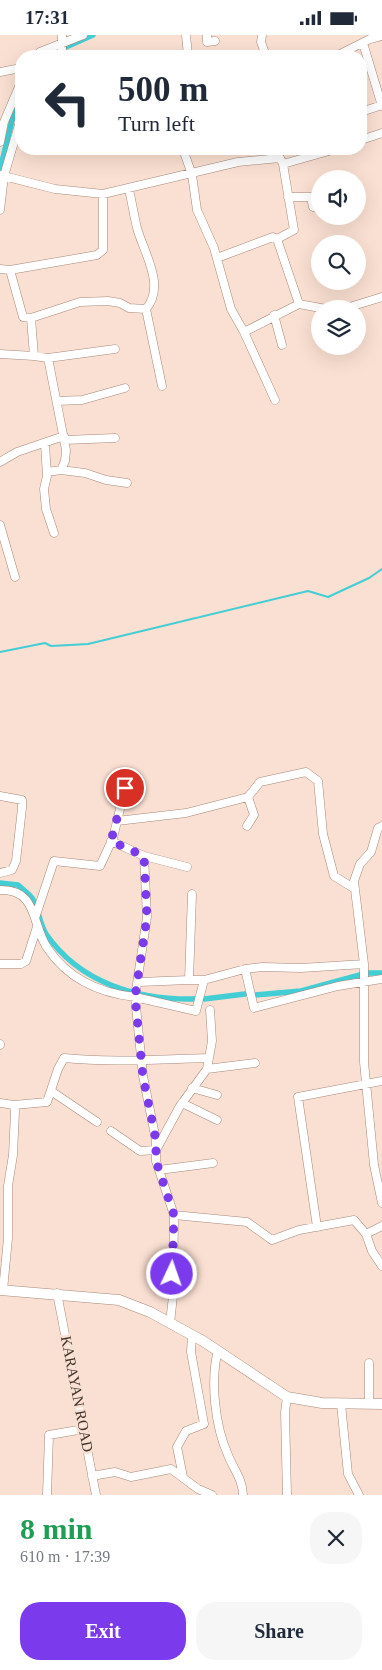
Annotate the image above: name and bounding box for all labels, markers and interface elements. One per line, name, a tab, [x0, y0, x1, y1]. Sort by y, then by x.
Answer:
text: 17:31	[25, 7, 69, 28]
icon: left	[35, 70, 100, 135]
text: 500 m	[118, 70, 208, 109]
text: Turn left	[118, 111, 195, 136]
map controls	[311, 170, 366, 355]
button: sound	[311, 170, 366, 225]
button: search	[311, 235, 366, 290]
button: layers	[311, 300, 366, 355]
pin	[104, 767, 146, 809]
icon: arrive	[111, 774, 139, 802]
position arrow	[145, 1247, 197, 1299]
street label: KARAYAN ROAD	[58, 1334, 96, 1454]
text: 8 min	[20, 1512, 93, 1545]
button: close	[310, 1512, 362, 1564]
text: 610 m · 17:39	[20, 1548, 110, 1565]
button: Exit	[20, 1602, 186, 1660]
button: Share	[196, 1602, 362, 1660]

